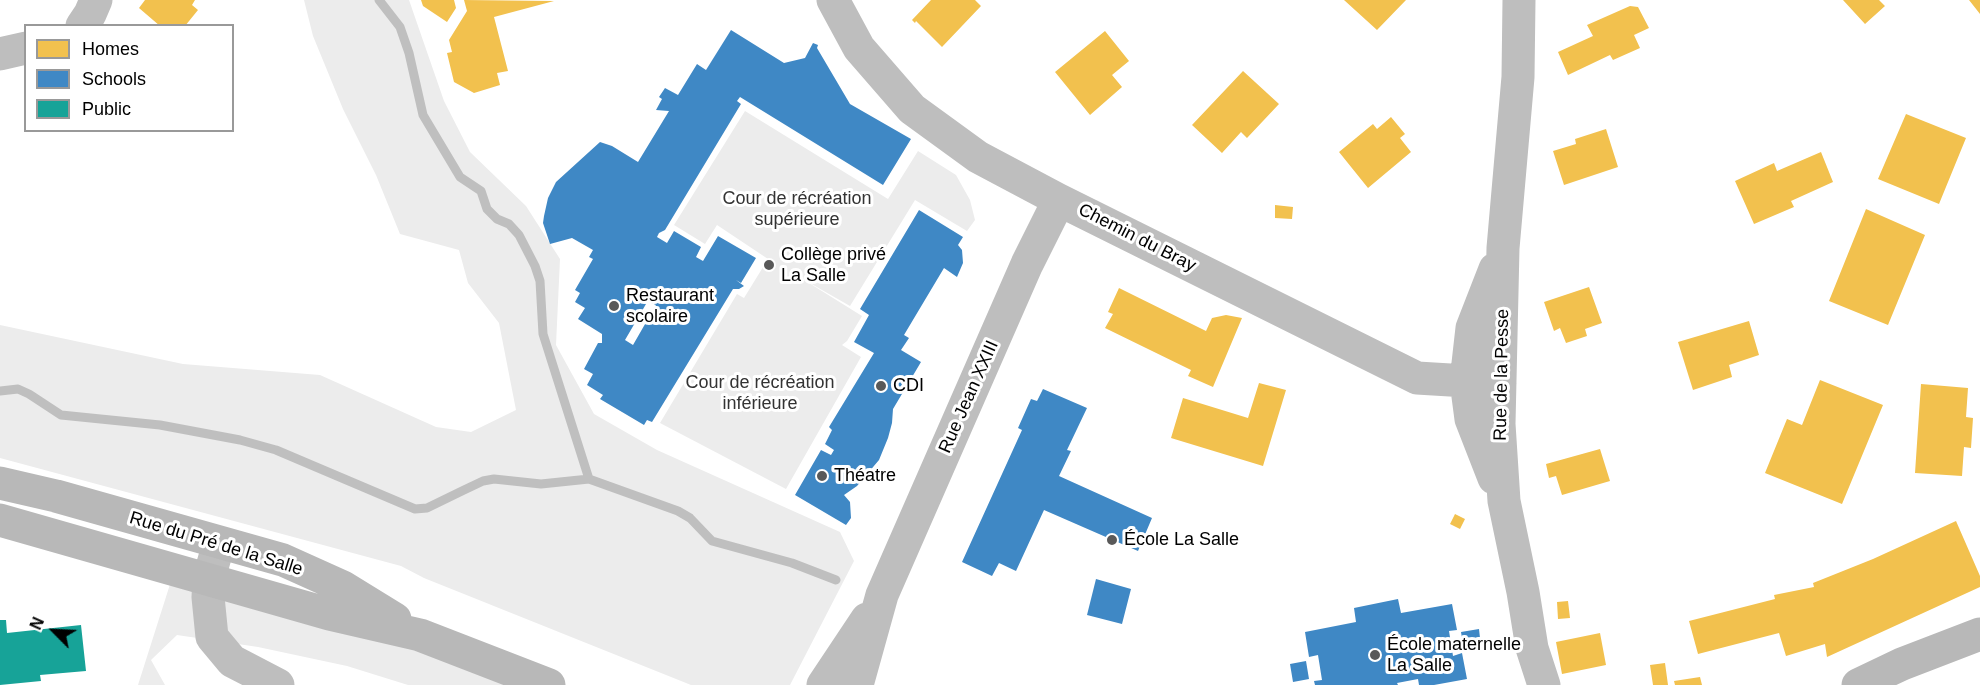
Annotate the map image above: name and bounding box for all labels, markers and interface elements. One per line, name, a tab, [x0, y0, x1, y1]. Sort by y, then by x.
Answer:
legend	[24, 24, 234, 132]
text: Homes	[82, 39, 139, 59]
text: Schools	[82, 69, 146, 89]
text: Public	[82, 99, 131, 119]
park label: Cour de récréation supérieure	[722, 188, 872, 230]
street label: Chemin du Bray	[1075, 199, 1199, 277]
place label: Collège privé La Salle	[781, 244, 886, 286]
marker: Collège privé La Salle	[762, 258, 776, 272]
place label: Restaurant scolaire	[626, 285, 714, 328]
marker: Restaurant scolaire	[607, 299, 621, 313]
street label: Rue de la Pesse	[1490, 309, 1514, 441]
street label: Rue Jean XXIII	[935, 337, 1003, 457]
park label: Cour de récréation inférieure	[685, 372, 835, 415]
place label: CDI	[893, 375, 924, 397]
marker: CDI	[874, 379, 888, 393]
place label: Théatre	[834, 465, 896, 487]
marker: Théatre	[815, 469, 829, 483]
street label: Rue du Pré de la Salle	[127, 507, 305, 581]
place label: École La Salle	[1124, 529, 1239, 551]
marker: École La Salle	[1105, 533, 1119, 547]
north arrow	[24, 601, 84, 661]
text: N	[27, 615, 47, 632]
place label: École maternelle La Salle	[1387, 634, 1521, 676]
marker: École maternelle La Salle	[1368, 648, 1382, 662]

